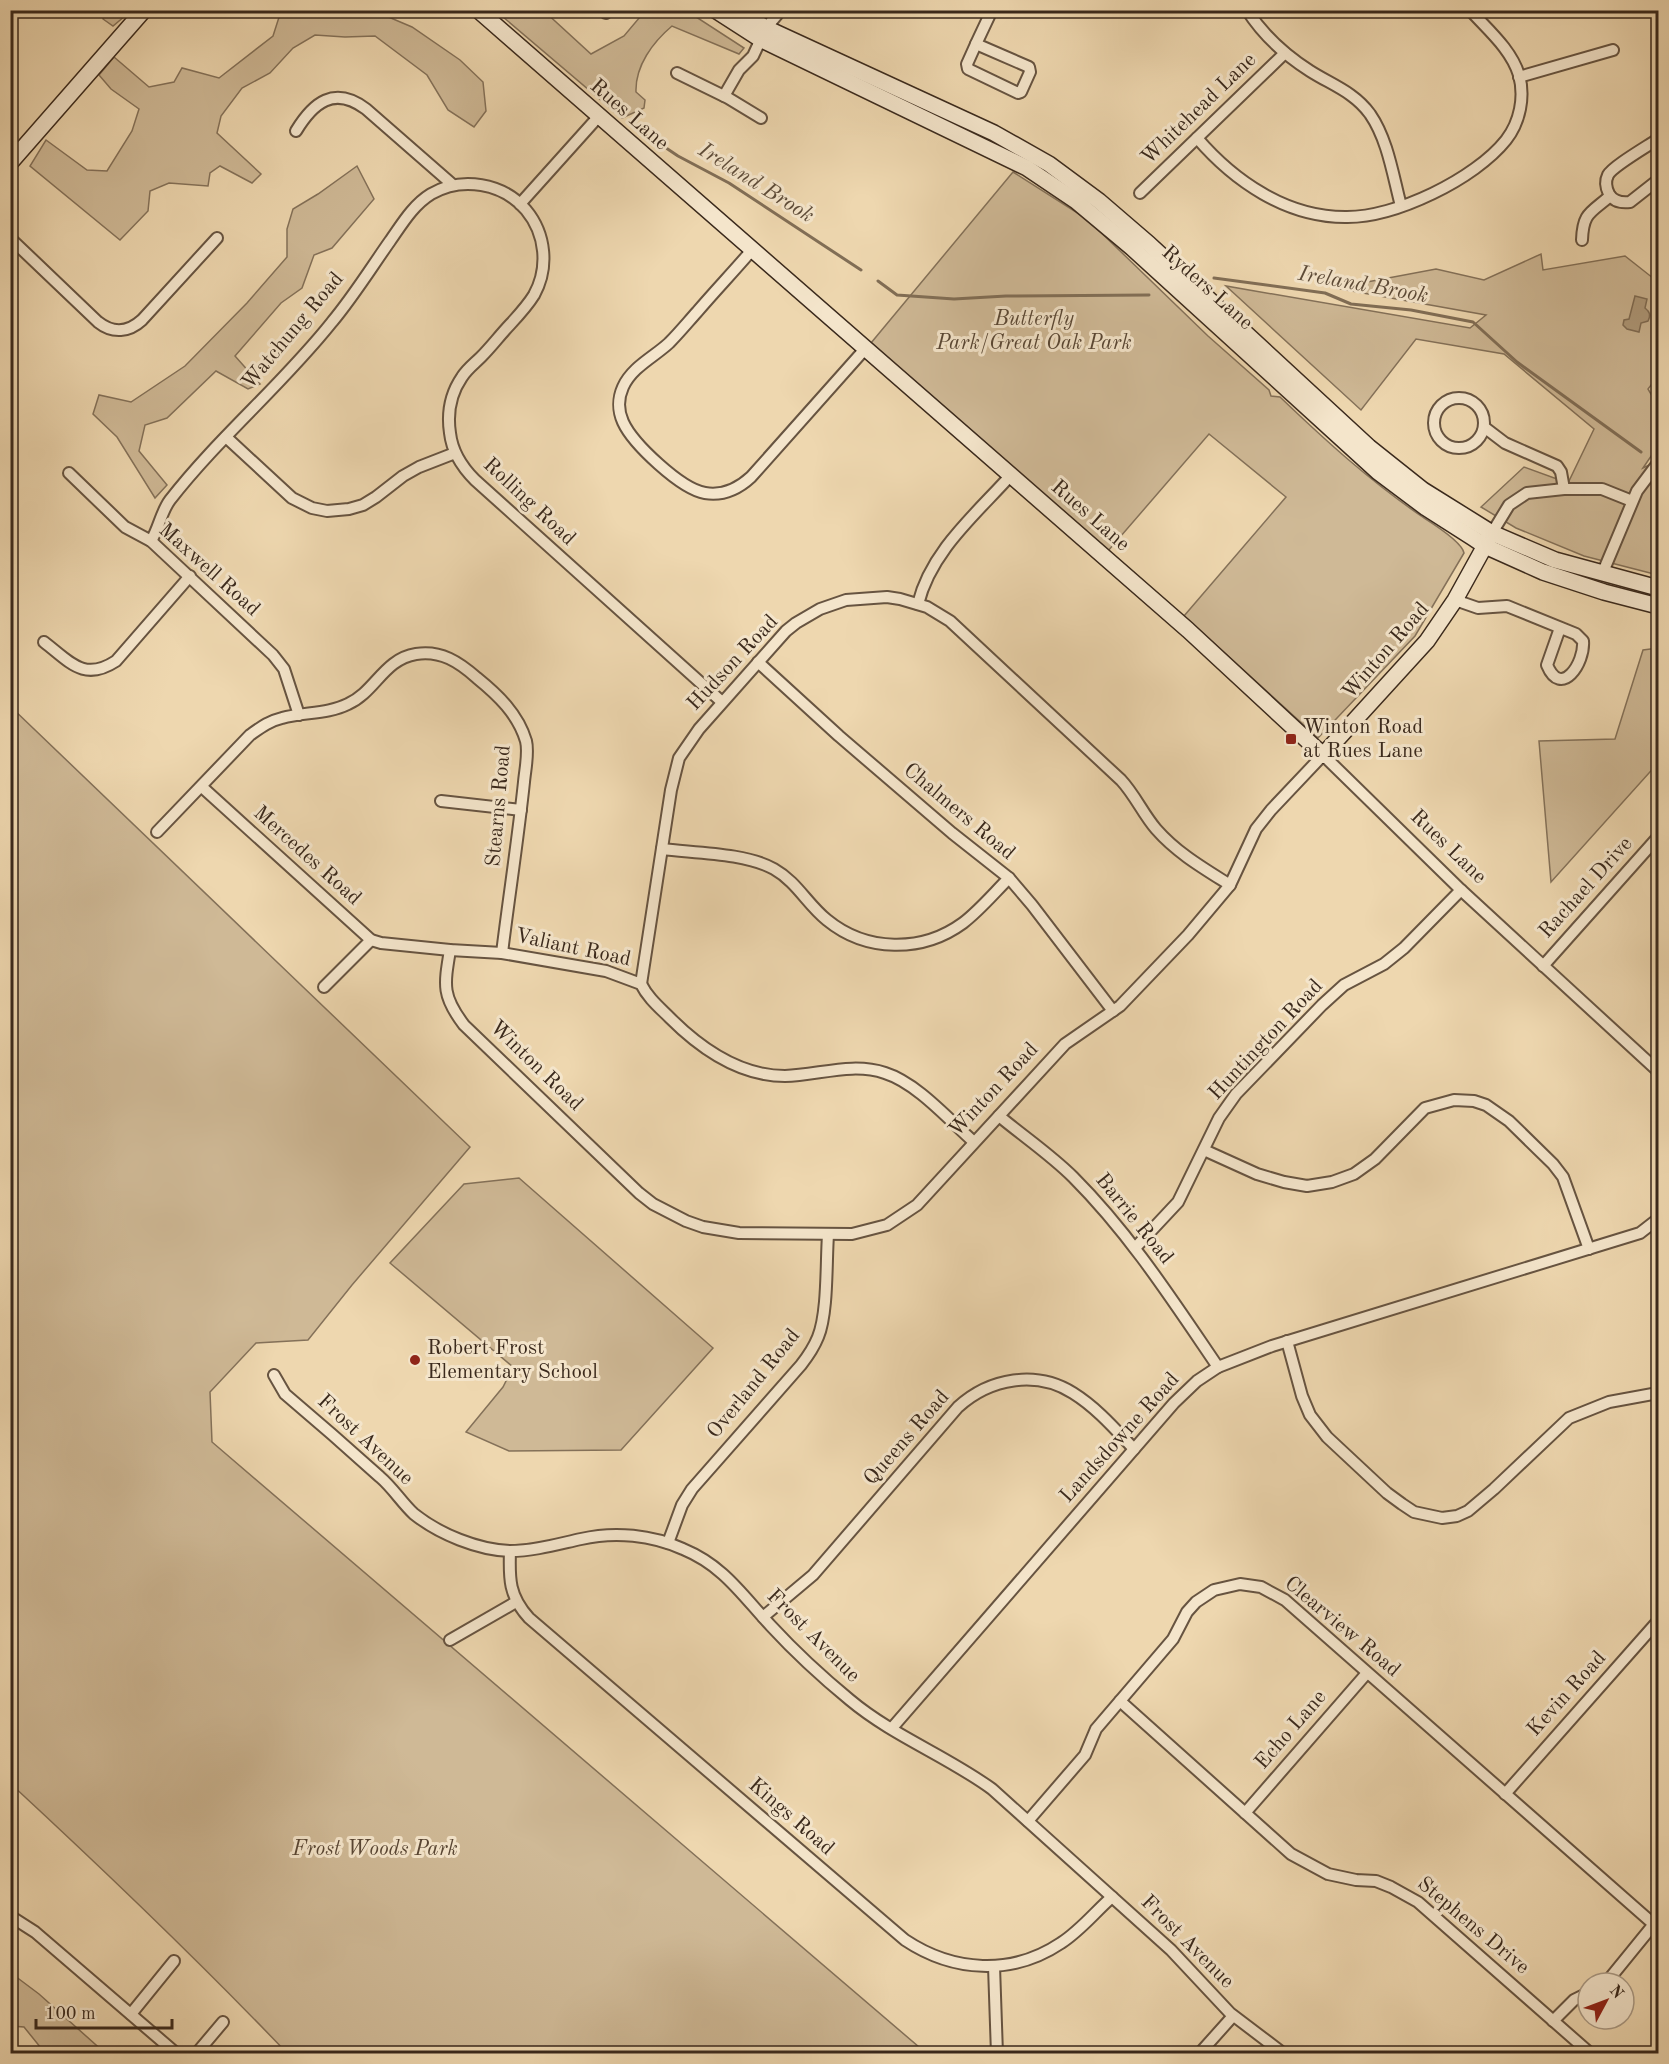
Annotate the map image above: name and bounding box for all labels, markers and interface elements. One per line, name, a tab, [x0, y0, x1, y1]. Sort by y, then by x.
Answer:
street label: Whitehead Lane	[1138, 49, 1260, 169]
street label: Rues Lane	[586, 75, 672, 155]
water label: Ireland Brook	[694, 138, 818, 227]
street label: Ryders Lane	[1157, 242, 1257, 334]
water label: Ireland Brook	[1295, 263, 1430, 307]
street label: Watchung Road	[238, 268, 348, 394]
park label: Butterfly Park/Great Oak Park	[935, 309, 1132, 354]
street label: Rolling Road	[479, 454, 579, 550]
street label: Rues Lane	[1047, 476, 1133, 556]
street label: Maxwell Road	[154, 519, 264, 621]
street label: Winton Road	[1339, 599, 1433, 703]
street label: Hudson Road	[684, 611, 782, 715]
place label: Winton Road at Rues Lane	[1303, 717, 1423, 762]
marker: Winton Road at Rues Lane	[1284, 732, 1298, 746]
street label: Stearns Road	[483, 744, 515, 868]
street label: Chalmers Road	[899, 760, 1019, 865]
street label: Mercedes Road	[249, 802, 365, 910]
street label: Rues Lane	[1406, 806, 1490, 888]
street label: Rachael Drive	[1535, 833, 1637, 943]
street label: Valiant Road	[513, 925, 633, 971]
street label: Huntington Road	[1205, 976, 1327, 1104]
street label: Winton Road	[485, 1017, 587, 1115]
street label: Winton Road	[945, 1039, 1043, 1141]
street label: Barrie Road	[1091, 1170, 1177, 1268]
street label: Overland Road	[704, 1325, 804, 1443]
place label: Robert Frost Elementary School	[427, 1338, 598, 1383]
marker: Robert Frost Elementary School	[408, 1353, 422, 1367]
street label: Landsdowne Road	[1056, 1369, 1184, 1507]
street label: Queens Road	[860, 1386, 954, 1490]
street label: Frost Avenue	[313, 1391, 417, 1489]
street label: Clearview Road	[1280, 1573, 1404, 1681]
street label: Frost Avenue	[762, 1585, 864, 1687]
street label: Kevin Road	[1524, 1647, 1610, 1741]
street label: Echo Lane	[1251, 1687, 1331, 1773]
street label: Kings Road	[744, 1774, 838, 1860]
park label: Frost Woods Park	[291, 1839, 458, 1860]
street label: Stephens Drive	[1413, 1873, 1533, 1979]
street label: Frost Avenue	[1136, 1891, 1238, 1993]
north arrow	[1576, 1971, 1636, 2031]
text: N	[1606, 1983, 1626, 2003]
scale bar	[36, 1992, 172, 2030]
text: 100 m	[45, 2005, 96, 2023]

